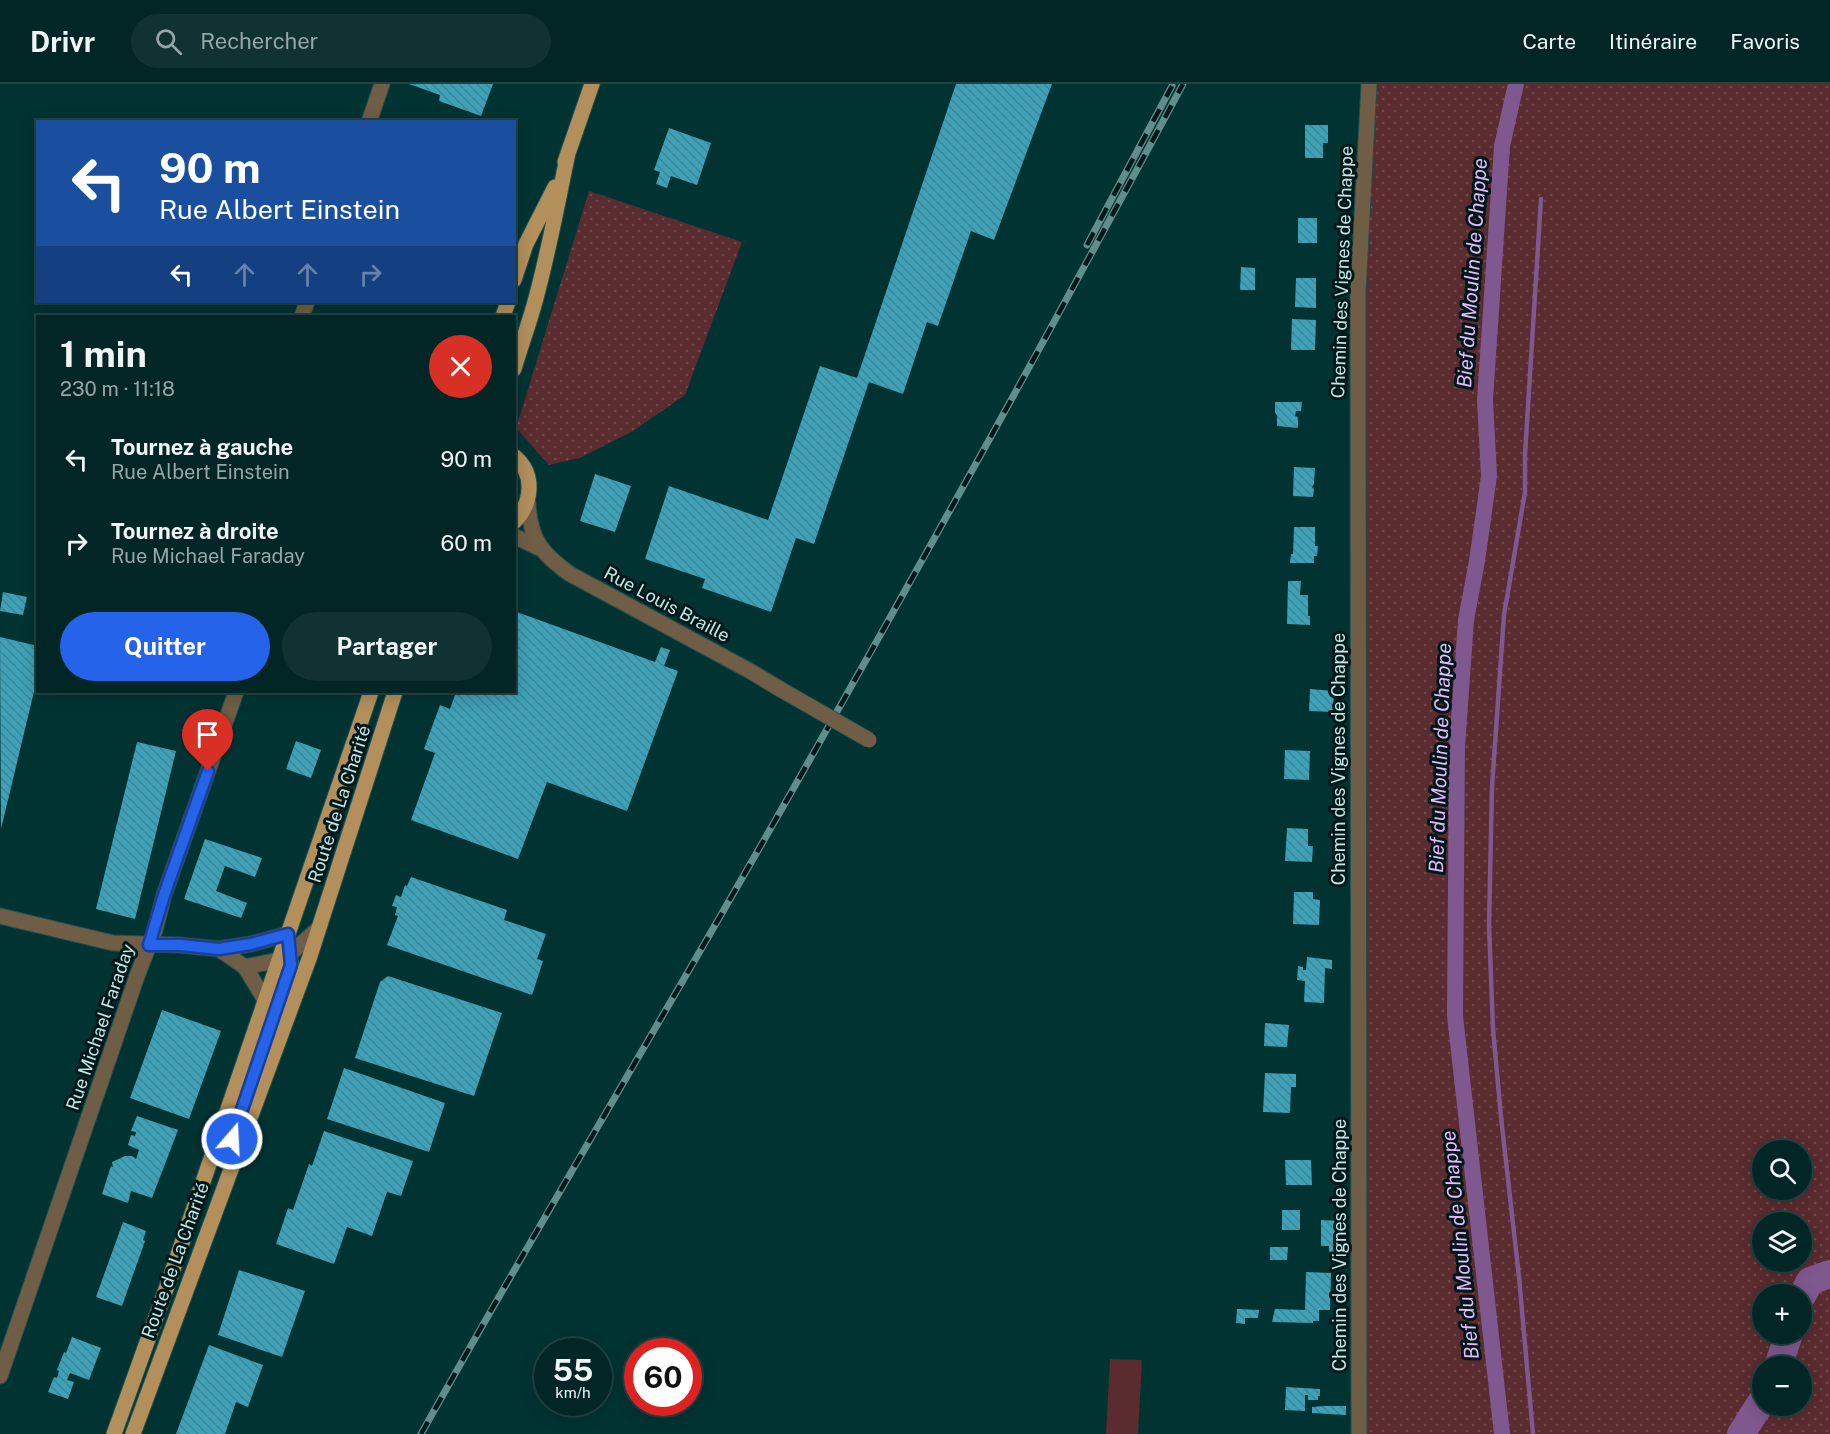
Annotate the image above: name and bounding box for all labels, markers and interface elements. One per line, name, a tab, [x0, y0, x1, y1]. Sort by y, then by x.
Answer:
search box	[131, 14, 551, 68]
text: Drivr	[30, 25, 95, 58]
icon: search	[152, 25, 185, 58]
text: Rechercher	[200, 28, 318, 54]
text: Carte	[1522, 29, 1576, 54]
text: Itinéraire	[1609, 29, 1697, 54]
text: Favoris	[1730, 29, 1800, 54]
text: 90 m	[159, 143, 261, 192]
icon: left	[60, 144, 138, 222]
street label: Chemin des Vignes de Chappe	[1327, 145, 1357, 399]
water label: Bief du Moulin de Chappe	[1452, 157, 1492, 389]
text: Rue Albert Einstein	[159, 193, 400, 225]
icon: left	[165, 258, 198, 291]
icon: ahead	[228, 258, 261, 291]
icon: ahead	[291, 258, 324, 291]
icon: right	[354, 258, 387, 291]
text: 1 min	[60, 333, 147, 375]
button: close	[429, 335, 492, 398]
text: 230 m · 11:18	[60, 377, 175, 401]
text: Tournez à gauche	[111, 434, 293, 460]
icon: left	[60, 443, 93, 476]
text: 90 m	[441, 446, 492, 472]
text: Rue Albert Einstein	[111, 460, 290, 484]
text: Tournez à droite	[111, 518, 279, 544]
icon: right	[60, 527, 93, 560]
text: 60 m	[441, 530, 492, 556]
text: Rue Michael Faraday	[111, 544, 305, 568]
street label: Rue Louis Braille	[601, 562, 733, 646]
button: Quitter	[60, 612, 270, 681]
button: Partager	[282, 612, 492, 681]
street label: Chemin des Vignes de Chappe	[1328, 633, 1349, 885]
water label: Bief du Moulin de Chappe	[1424, 642, 1456, 873]
pin	[182, 709, 233, 771]
icon: arrive	[191, 718, 224, 751]
street label: Route de La Charité	[304, 723, 374, 885]
street label: Rue Michael Faraday	[62, 941, 138, 1113]
position arrow	[200, 1107, 264, 1171]
street label: Chemin des Vignes de Chappe	[1329, 1119, 1350, 1371]
water label: Bief du Moulin de Chappe	[1436, 1129, 1484, 1361]
map controls	[1752, 1140, 1812, 1416]
button: search	[1752, 1140, 1812, 1200]
street label: Route de La Charité	[137, 1179, 213, 1341]
button: layers	[1752, 1212, 1812, 1272]
button: +	[1752, 1284, 1812, 1344]
speed limit sign: 60	[624, 1338, 702, 1416]
text: 55	[553, 1352, 593, 1388]
button: −	[1752, 1356, 1812, 1416]
text: km/h	[555, 1384, 591, 1401]

